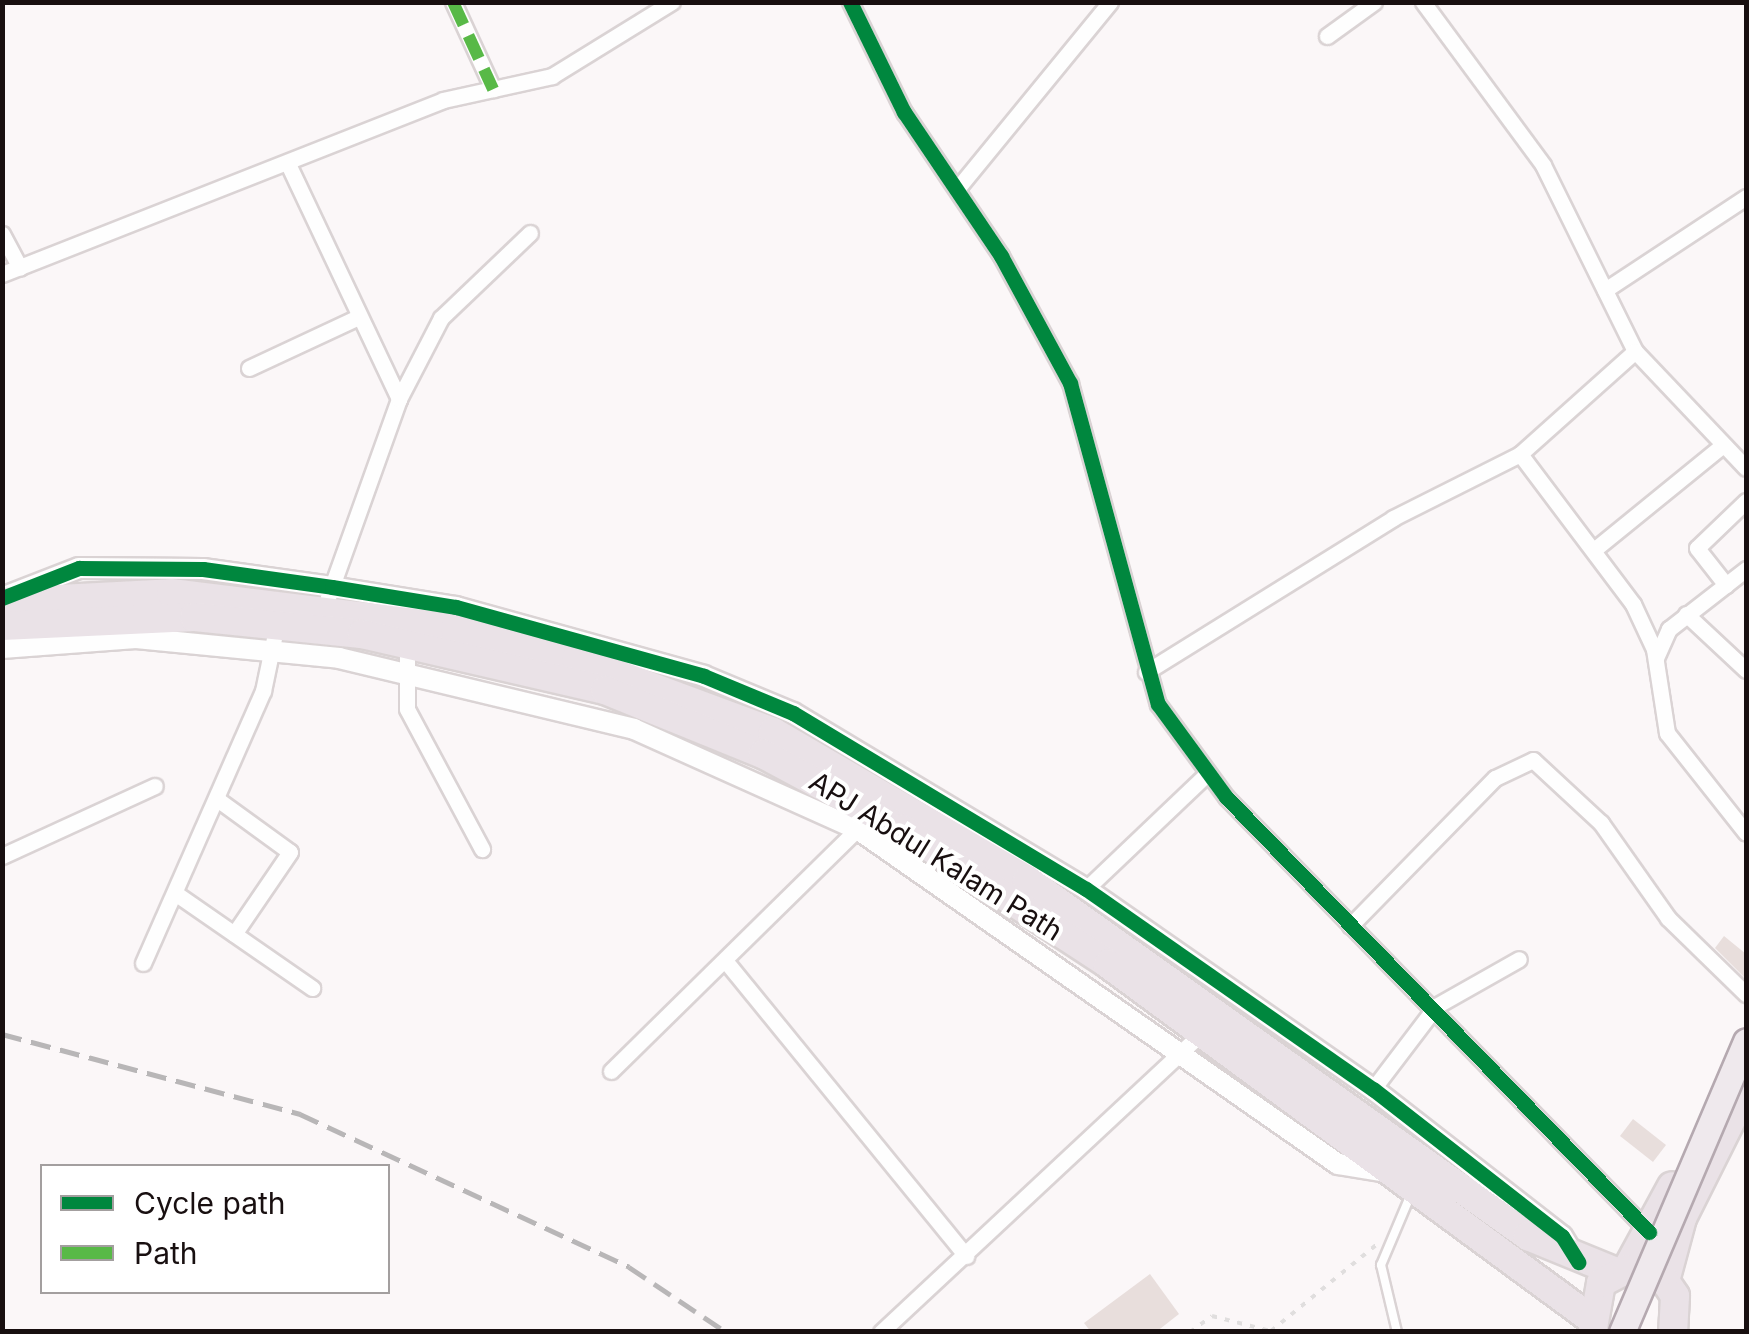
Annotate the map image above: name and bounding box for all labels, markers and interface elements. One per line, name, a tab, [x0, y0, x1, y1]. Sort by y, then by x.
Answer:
street label: APJ Abdul Kalam Path	[803, 764, 1069, 948]
legend	[40, 1164, 390, 1294]
text: Cycle path	[134, 1185, 286, 1221]
text: Path	[134, 1235, 198, 1271]

